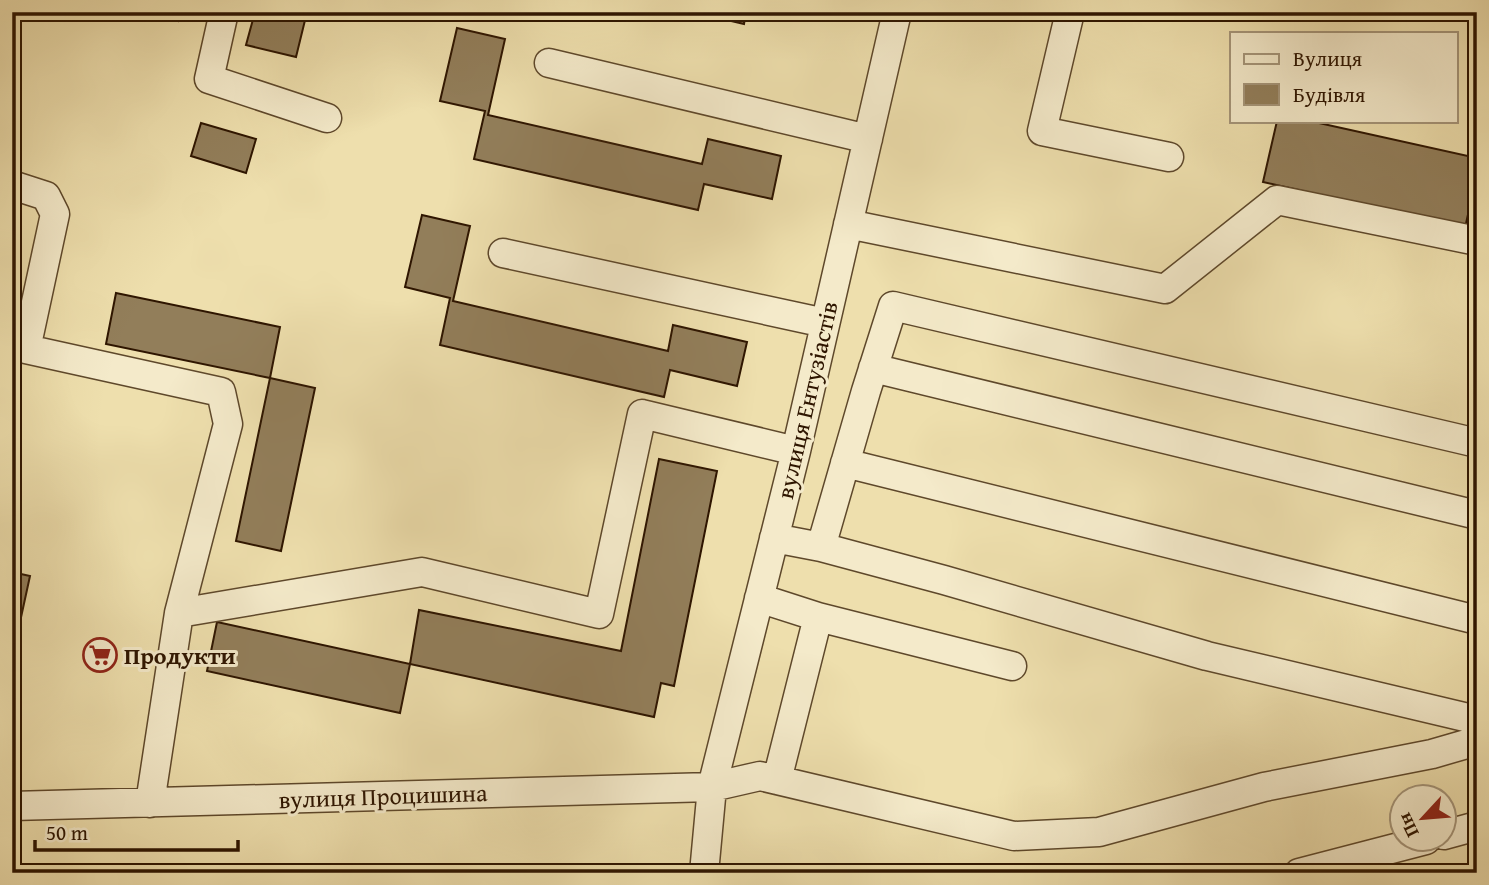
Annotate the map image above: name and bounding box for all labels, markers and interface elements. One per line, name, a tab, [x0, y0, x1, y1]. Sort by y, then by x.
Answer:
legend	[1230, 32, 1458, 122]
text: Вулиця	[1293, 43, 1363, 74]
text: Будівля	[1293, 79, 1366, 110]
street label: вулиця Ентузіастів	[767, 298, 847, 502]
supermarket icon: Продукти	[81, 636, 119, 674]
place label: Продукти	[124, 638, 236, 673]
street label: вулиця Процишина	[278, 775, 489, 817]
north arrow	[1388, 784, 1458, 854]
scale bar	[35, 808, 238, 852]
text: Пн	[1390, 808, 1426, 843]
text: 50 m	[46, 817, 88, 848]

